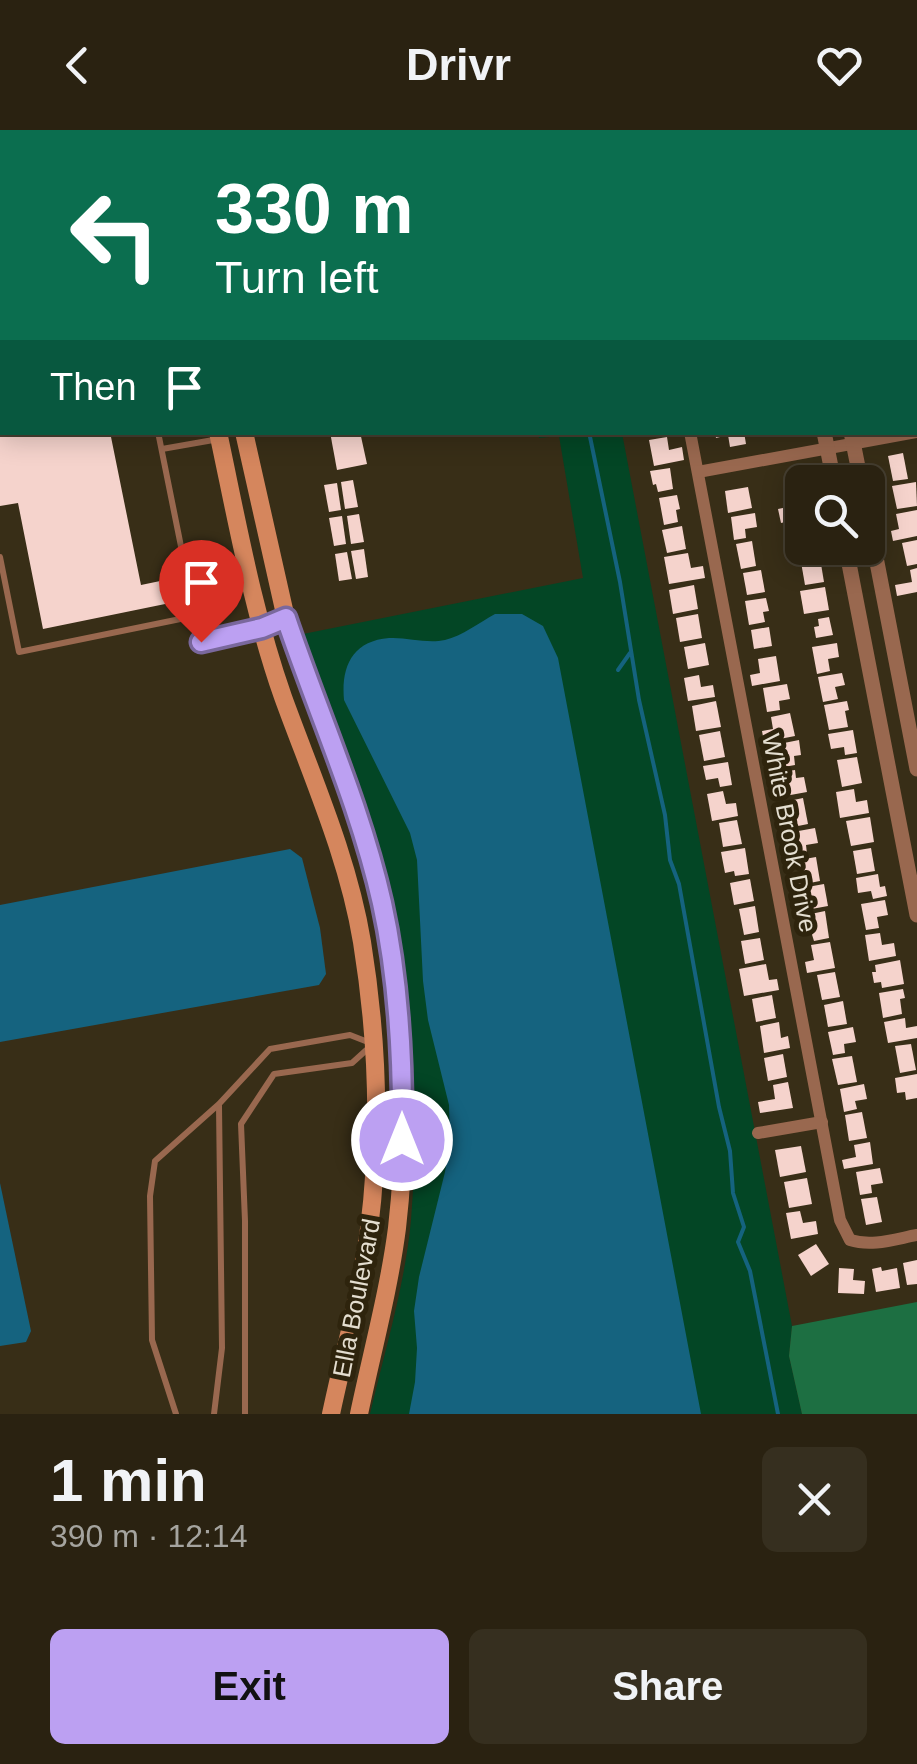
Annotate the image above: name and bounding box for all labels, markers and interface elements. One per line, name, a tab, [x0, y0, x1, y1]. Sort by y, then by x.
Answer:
icon: back	[50, 38, 105, 93]
icon: heart	[812, 38, 867, 93]
text: Drivr	[406, 39, 511, 90]
icon: left	[50, 170, 180, 300]
text: 330 m	[215, 170, 413, 248]
text: Turn left	[215, 252, 378, 303]
icon: arrive	[157, 360, 212, 415]
text: Then	[50, 366, 137, 408]
map controls	[785, 465, 885, 565]
button: search	[785, 465, 885, 565]
pin	[159, 540, 244, 643]
icon: arrive	[174, 555, 229, 610]
street label: White Brook Drive	[757, 731, 823, 935]
position arrow	[350, 1088, 454, 1192]
street label: Ella Boulevard	[327, 1216, 385, 1380]
text: 1 min	[50, 1447, 207, 1514]
button: close	[762, 1447, 867, 1552]
text: 390 m · 12:14	[50, 1518, 247, 1554]
button: Exit	[50, 1629, 449, 1744]
button: Share	[469, 1629, 867, 1744]

